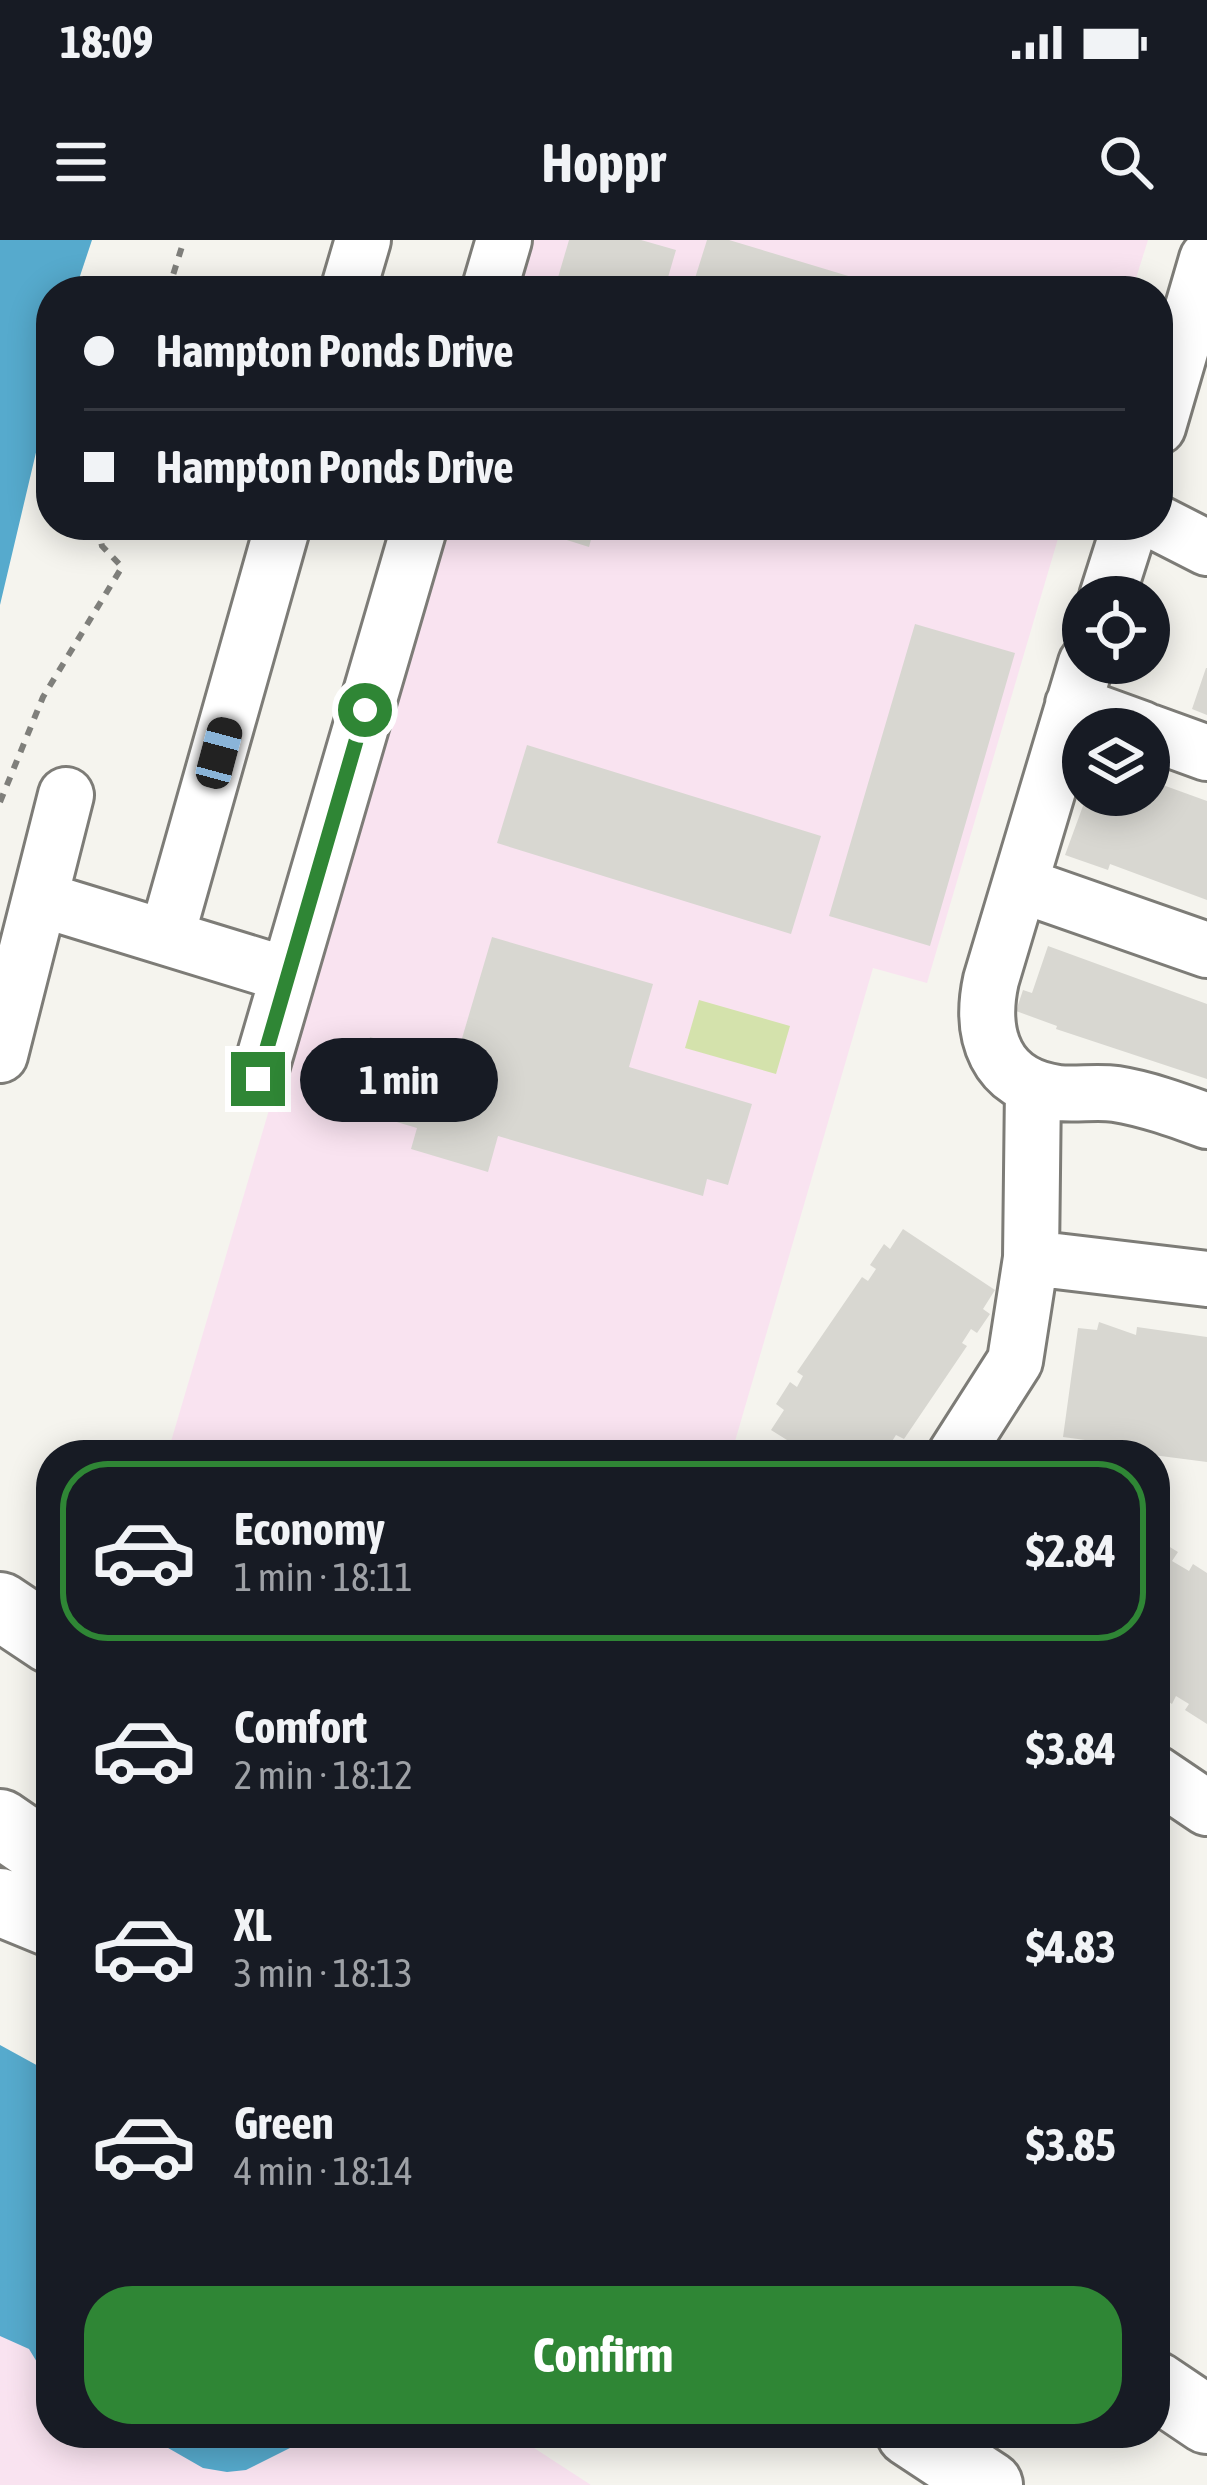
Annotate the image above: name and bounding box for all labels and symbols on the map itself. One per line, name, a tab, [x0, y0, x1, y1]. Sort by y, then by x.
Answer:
route start	[338, 683, 392, 737]
car	[192, 714, 246, 792]
callout: 1 min	[300, 1037, 498, 1121]
route end	[231, 1052, 285, 1106]

